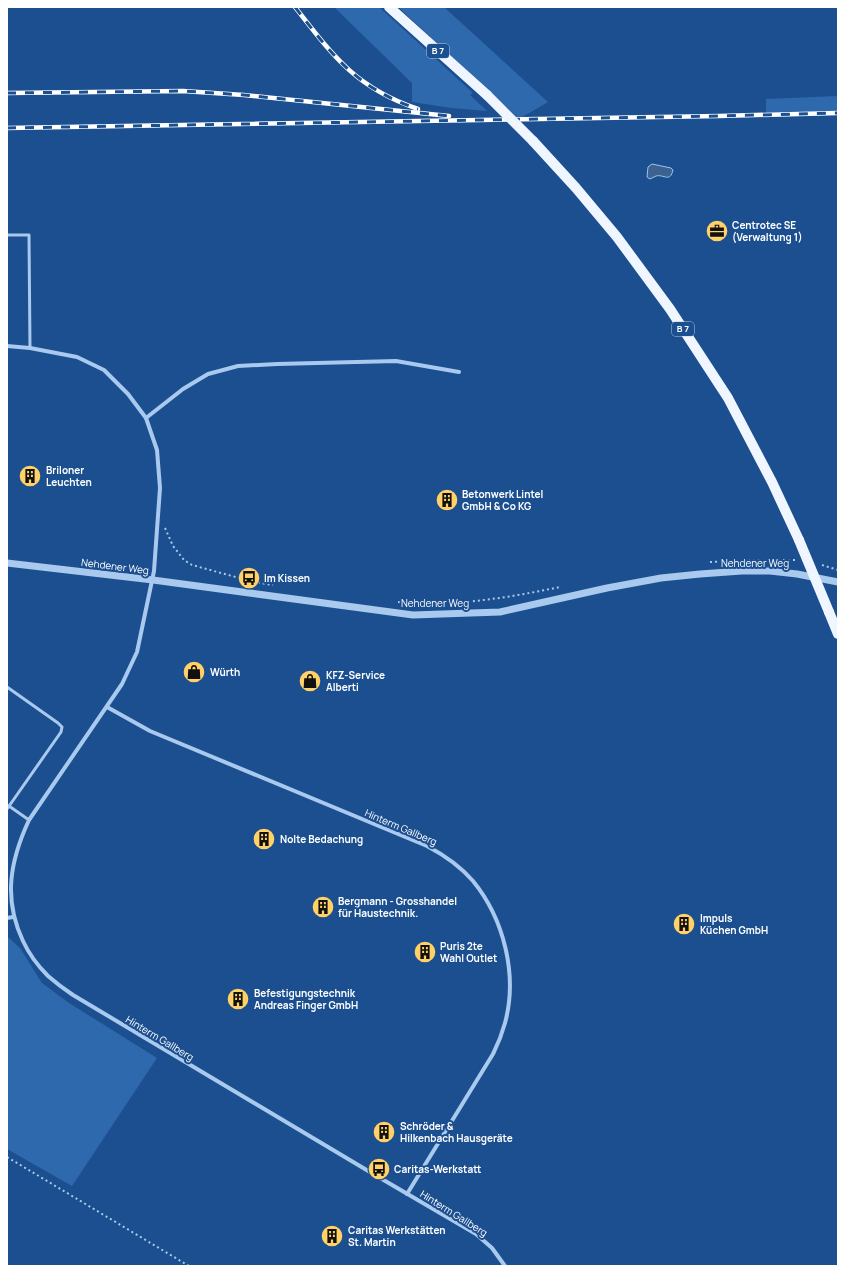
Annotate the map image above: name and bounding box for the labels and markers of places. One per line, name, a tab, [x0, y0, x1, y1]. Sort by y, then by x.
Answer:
office icon: Centrotec SE (Verwaltung 1)	[704, 218, 730, 244]
place label: Centrotec SE (Verwaltung 1)	[732, 218, 803, 244]
building icon: Briloner Leuchten	[17, 463, 43, 489]
place label: Briloner Leuchten	[46, 463, 92, 489]
building icon: Betonwerk Lintel GmbH & Co KG	[434, 487, 460, 513]
place label: Betonwerk Lintel GmbH & Co KG	[462, 487, 543, 513]
bus stop icon: Im Kissen	[236, 565, 262, 591]
place label: Im Kissen	[264, 571, 310, 585]
shop icon: Würth	[181, 659, 207, 685]
place label: Würth	[210, 665, 240, 679]
shop icon: KFZ-Service Alberti	[297, 668, 323, 694]
place label: KFZ-Service Alberti	[326, 668, 385, 694]
building icon: Nolte Bedachung	[251, 826, 277, 852]
place label: Nolte Bedachung	[280, 832, 363, 846]
building icon: Bergmann - Grosshandel für Haustechnik.	[310, 894, 336, 920]
place label: Bergmann - Grosshandel für Haustechnik.	[338, 894, 457, 920]
building icon: Impuls Küchen GmbH	[671, 911, 697, 937]
place label: Impuls Küchen GmbH	[700, 911, 768, 937]
building icon: Puris 2te Wahl Outlet	[412, 939, 438, 965]
place label: Puris 2te Wahl Outlet	[440, 939, 497, 965]
building icon: Befestigungstechnik Andreas Finger GmbH	[225, 986, 251, 1012]
place label: Befestigungstechnik Andreas Finger GmbH	[254, 986, 358, 1012]
building icon: Schröder & Hilkenbach Hausgeräte	[371, 1119, 397, 1145]
place label: Schröder & Hilkenbach Hausgeräte	[400, 1119, 513, 1145]
bus stop icon: Caritas-Werkstatt	[366, 1156, 392, 1182]
place label: Caritas-Werkstatt	[394, 1162, 481, 1176]
building icon: Caritas Werkstätten St. Martin	[319, 1223, 345, 1249]
place label: Caritas Werkstätten St. Martin	[348, 1223, 446, 1249]

